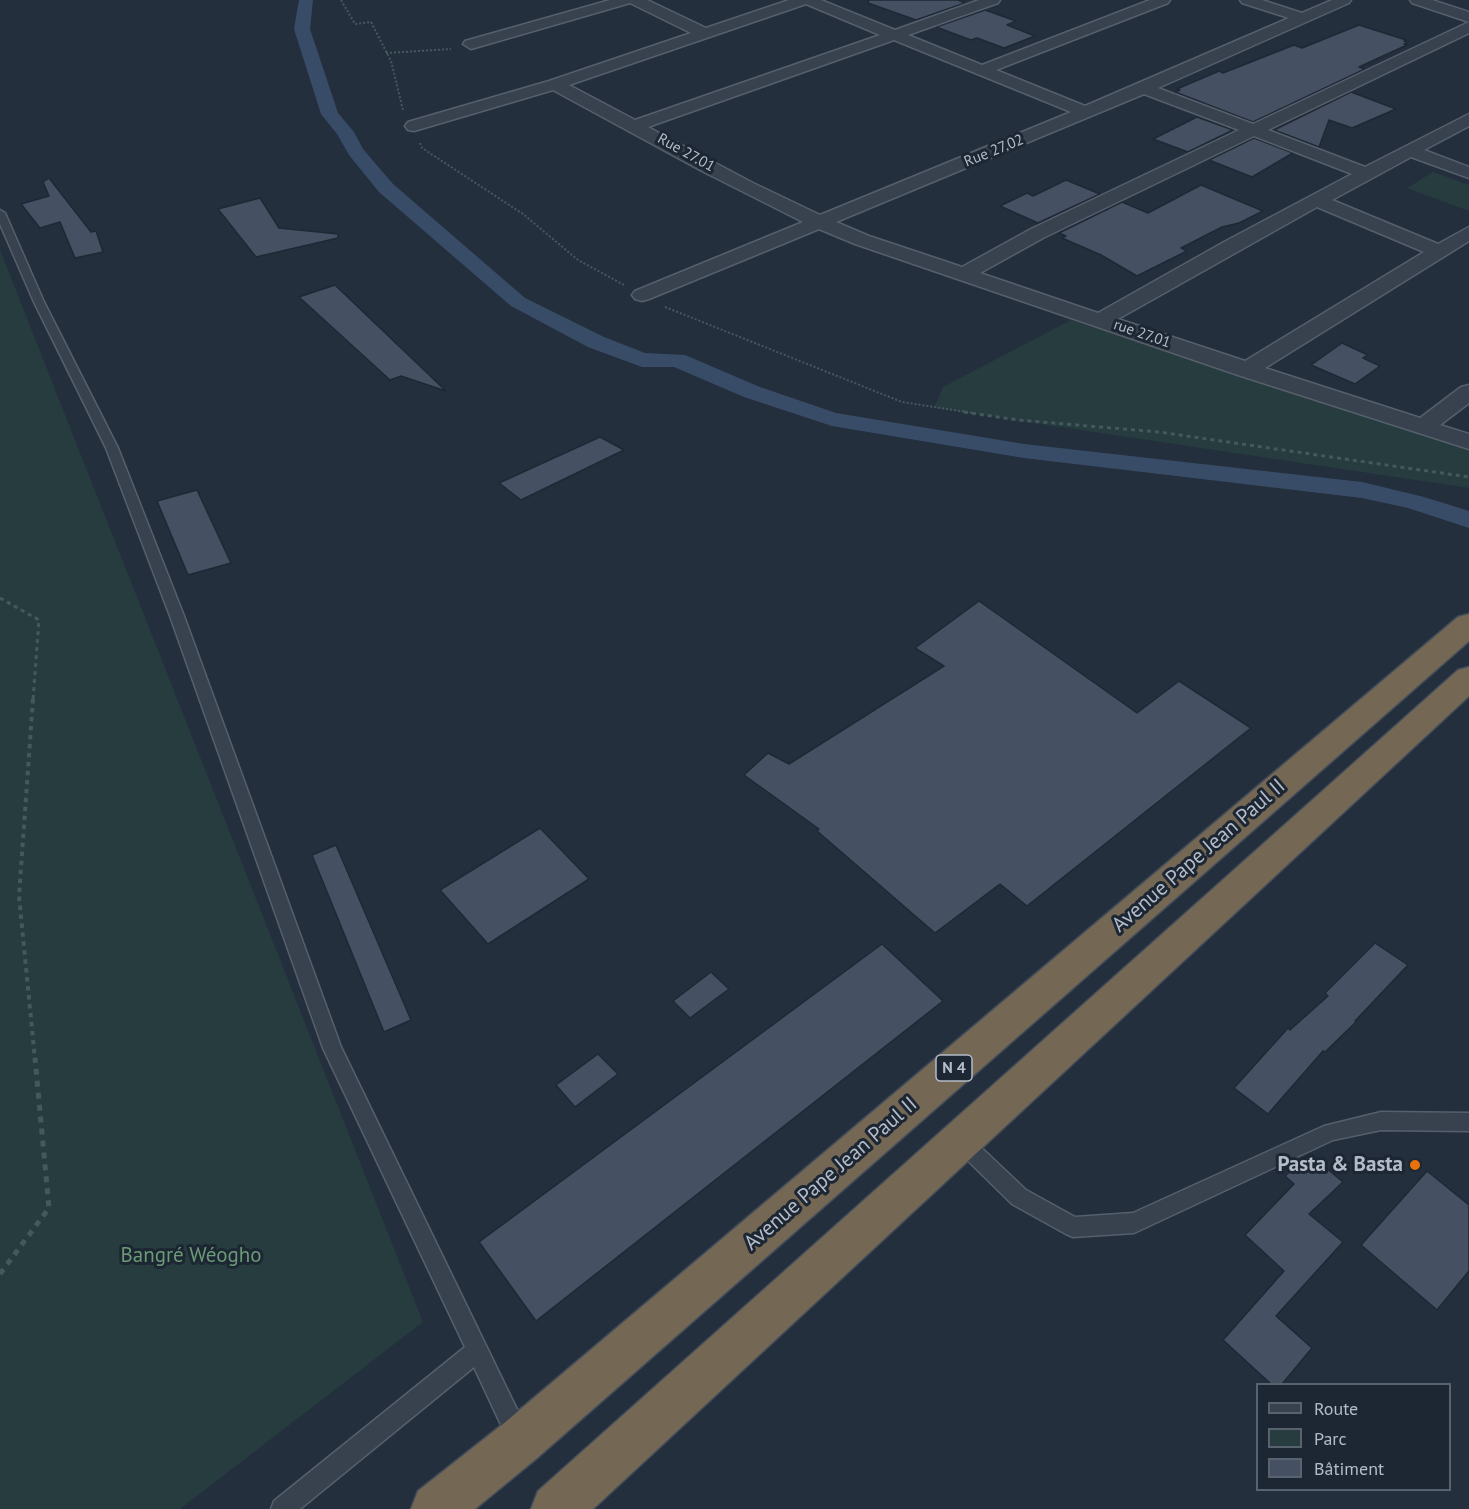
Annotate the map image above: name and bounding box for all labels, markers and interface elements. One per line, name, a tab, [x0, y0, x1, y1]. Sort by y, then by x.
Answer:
street label: Rue 27.01	[654, 130, 718, 176]
street label: Rue 27.02	[962, 131, 1026, 171]
street label: rue 27.01	[1111, 316, 1173, 352]
street label: Avenue Pape Jean Paul II	[1107, 774, 1291, 938]
road number: N 4	[936, 1055, 972, 1081]
street label: Avenue Pape Jean Paul II	[739, 1092, 923, 1256]
place label: Pasta & Basta	[1277, 1152, 1403, 1178]
marker: Pasta & Basta	[1408, 1158, 1422, 1172]
park label: Bangré Wéogho	[120, 1243, 262, 1269]
legend	[1256, 1383, 1451, 1491]
text: Route	[1314, 1397, 1358, 1420]
text: Parc	[1314, 1427, 1347, 1450]
text: Bâtiment	[1314, 1457, 1384, 1480]

